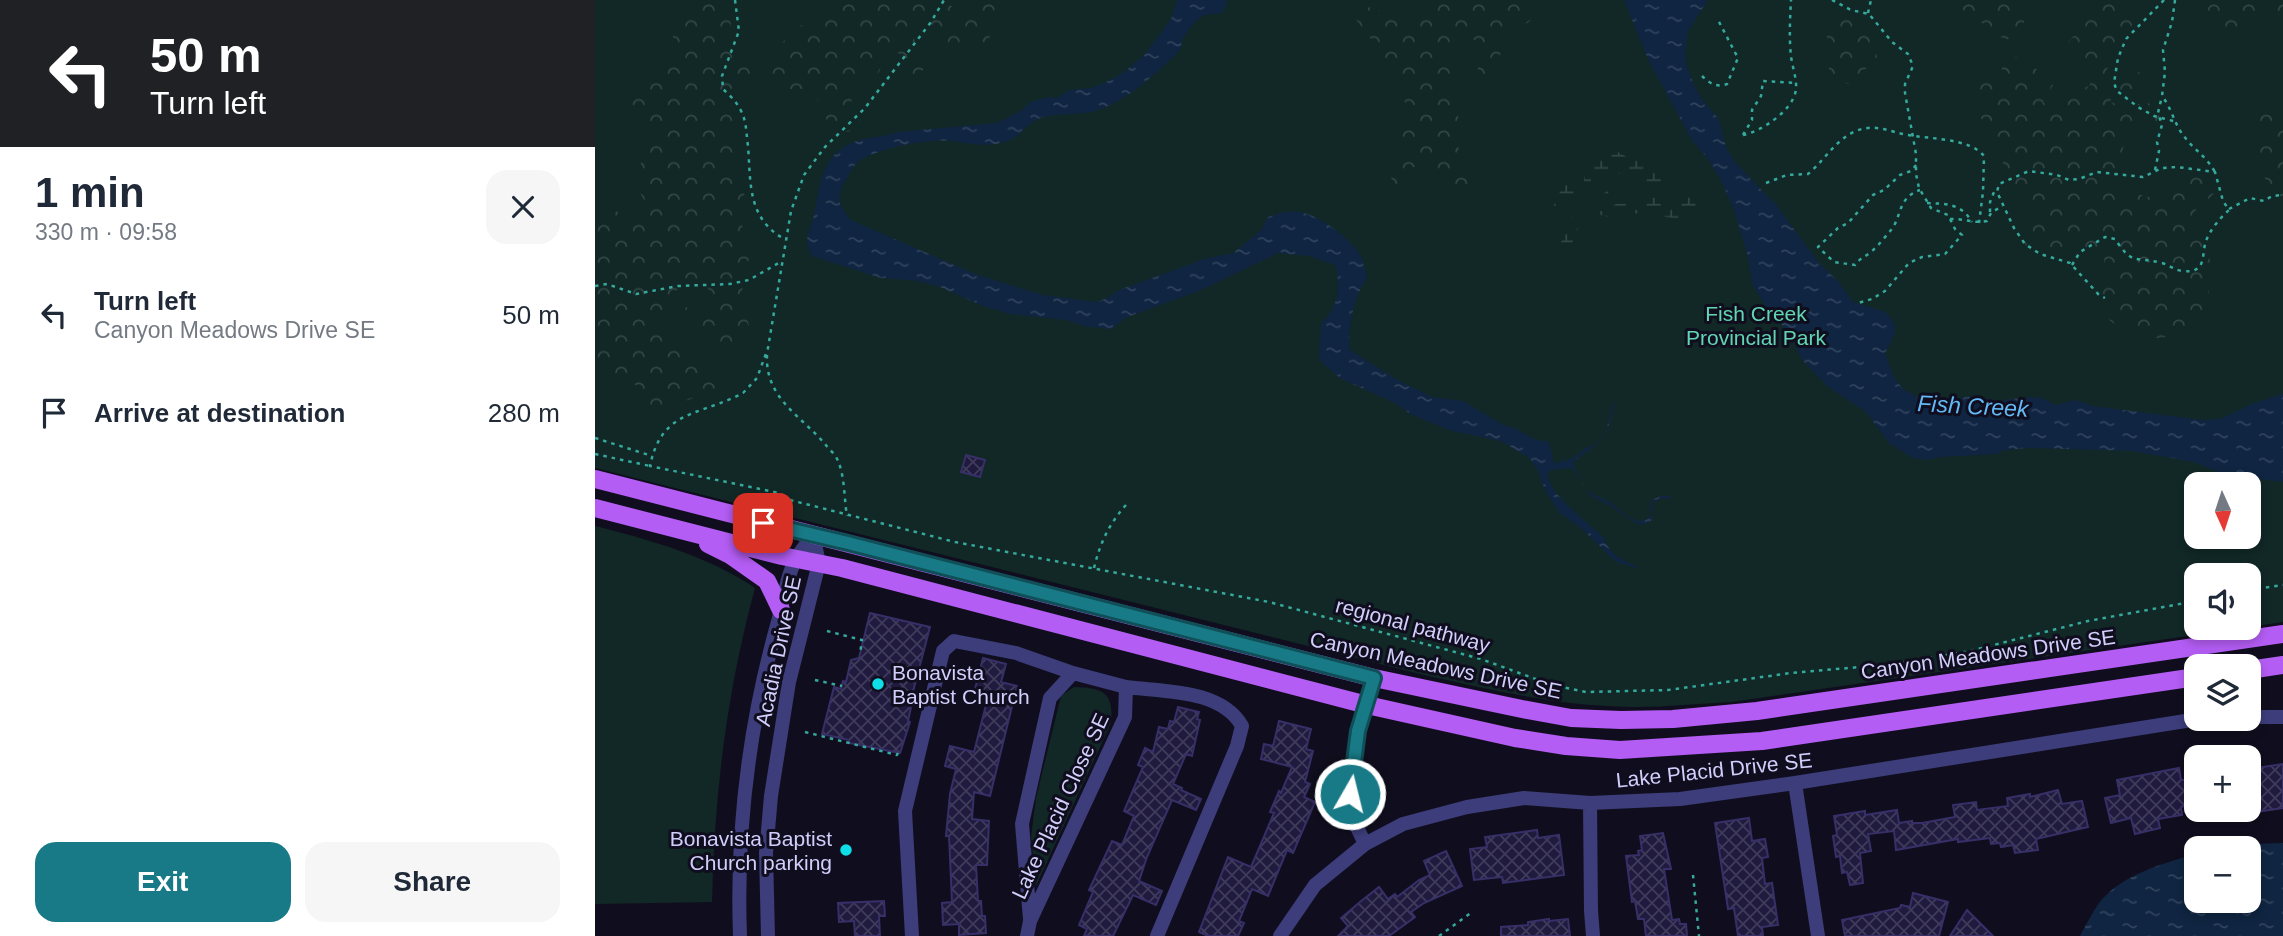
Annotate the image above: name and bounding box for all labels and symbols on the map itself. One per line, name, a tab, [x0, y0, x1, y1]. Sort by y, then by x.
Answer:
park label: Fish Creek Provincial Park	[1686, 302, 1827, 349]
water label: Fish Creek	[1917, 390, 2031, 422]
north arrow	[2184, 472, 2261, 550]
pin	[733, 493, 793, 553]
street label: Acadia Drive SE	[751, 574, 805, 728]
street label: regional pathway	[1333, 593, 1493, 657]
street label: Canyon Meadows Drive SE	[1859, 625, 2117, 683]
street label: Canyon Meadows Drive SE	[1308, 627, 1564, 703]
place label: Bonavista Baptist Church	[892, 661, 1030, 708]
marker: Bonavista Baptist Church	[870, 676, 886, 692]
street label: Lake Placid Close SE	[1007, 710, 1113, 902]
street label: Lake Placid Drive SE	[1615, 748, 1813, 792]
position arrow	[1313, 757, 1387, 831]
place label: Bonavista Baptist Church parking	[670, 827, 832, 874]
marker: Bonavista Baptist Church parking	[838, 842, 854, 858]

